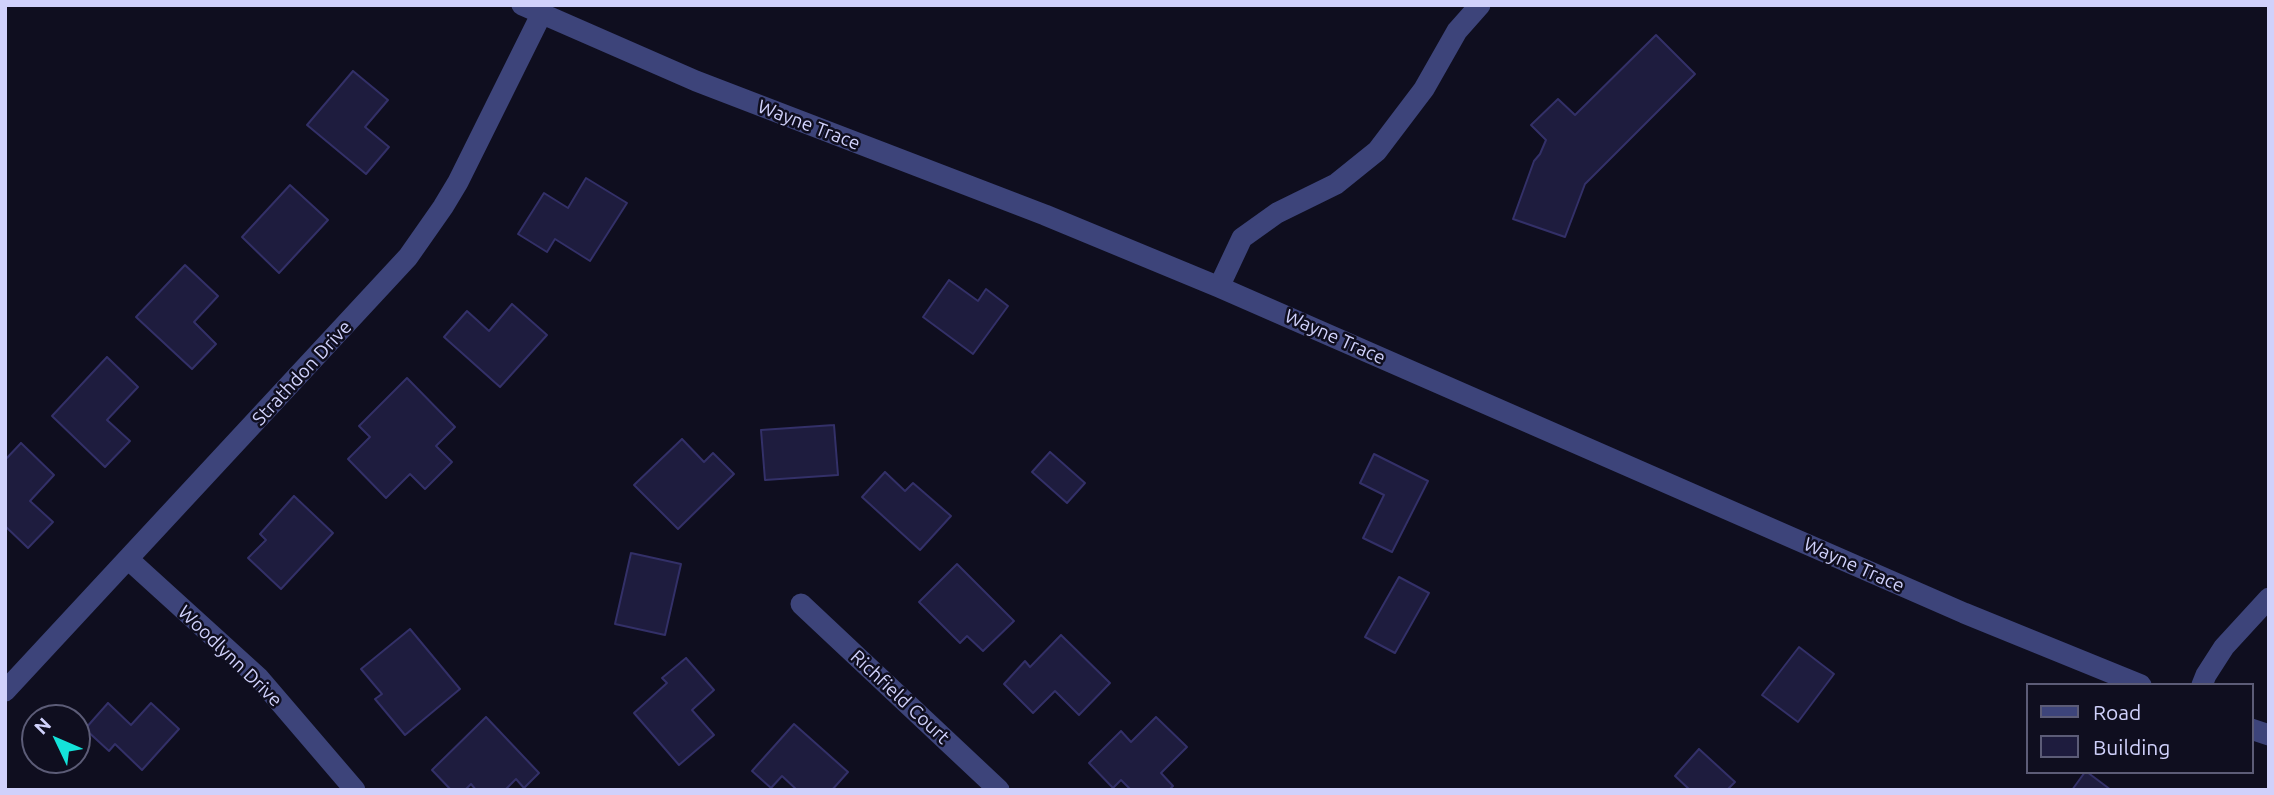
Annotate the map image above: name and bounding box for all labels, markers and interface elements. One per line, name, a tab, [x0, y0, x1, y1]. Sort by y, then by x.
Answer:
street label: Wayne Trace	[755, 95, 863, 155]
street label: Wayne Trace	[1281, 305, 1389, 369]
street label: Strathdon Drive	[248, 316, 356, 430]
street label: Wayne Trace	[1800, 533, 1908, 597]
street label: Woodlynn Drive	[173, 601, 287, 711]
street label: Richfield Court	[846, 645, 954, 749]
legend	[2025, 683, 2253, 774]
text: Road	[2093, 700, 2141, 724]
north arrow	[21, 704, 91, 774]
text: N	[29, 713, 55, 739]
text: Building	[2093, 735, 2170, 759]

